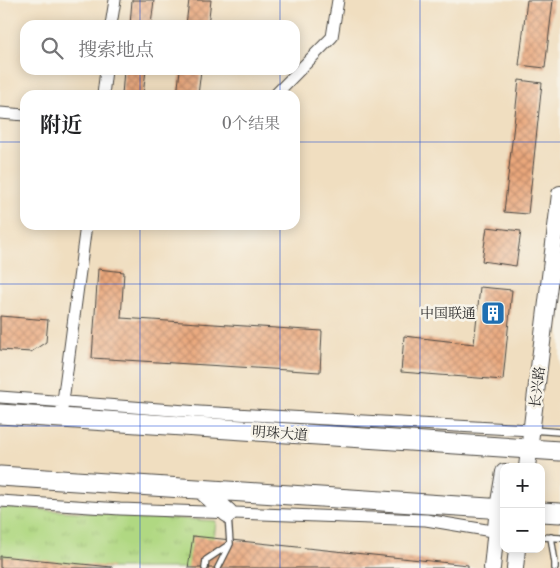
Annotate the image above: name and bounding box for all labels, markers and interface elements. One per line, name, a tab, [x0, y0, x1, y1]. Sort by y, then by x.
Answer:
search box	[20, 20, 300, 75]
icon: search	[38, 34, 66, 62]
text: 搜索地点	[78, 38, 154, 61]
text: 附近	[40, 112, 82, 137]
text: 0个结果	[222, 113, 280, 133]
building icon: 中国联通	[480, 300, 506, 326]
place label: 中国联通	[420, 304, 476, 322]
street label: 长兴路	[526, 365, 548, 409]
street label: 明珠大道	[251, 422, 309, 444]
map controls	[500, 463, 545, 553]
button: +	[500, 463, 545, 508]
button: −	[500, 508, 545, 553]

